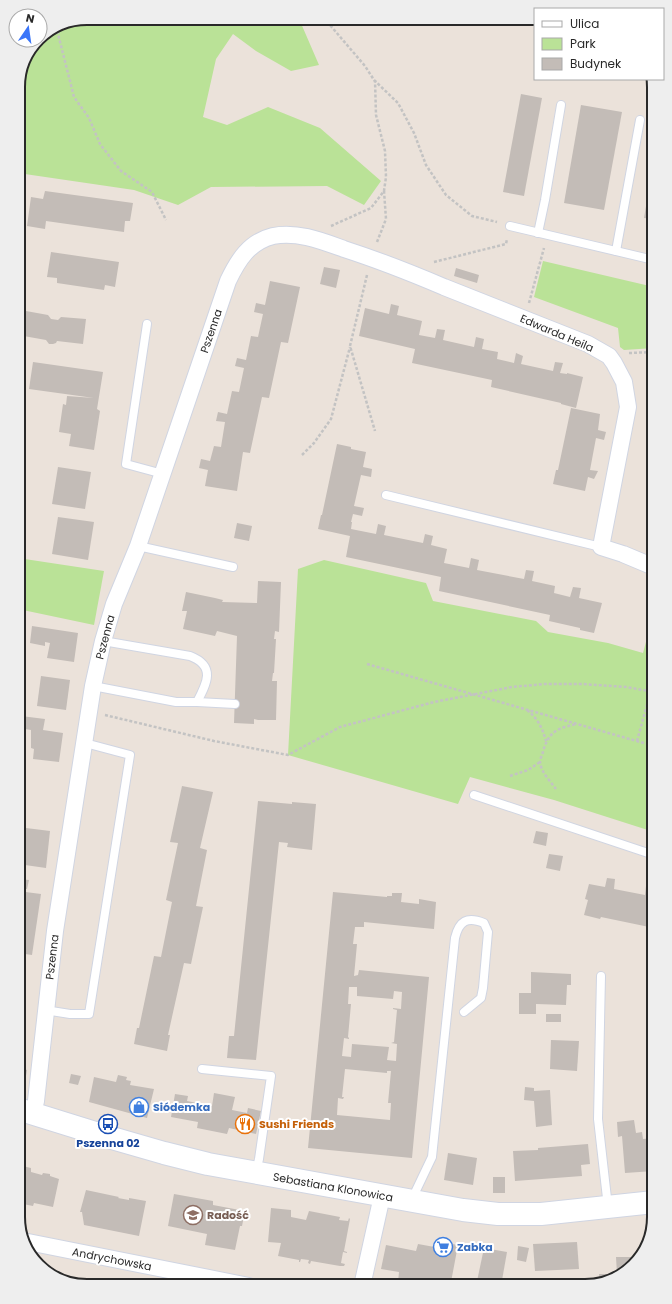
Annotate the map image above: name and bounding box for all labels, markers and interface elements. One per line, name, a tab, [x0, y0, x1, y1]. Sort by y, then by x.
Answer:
north arrow	[8, 8, 48, 48]
legend	[534, 8, 664, 80]
text: N	[24, 10, 36, 27]
text: Ulica	[570, 15, 599, 32]
text: Park	[570, 35, 597, 52]
text: Budynek	[570, 55, 622, 72]
street label: Pszenna	[196, 307, 226, 355]
street label: Edwarda Heila	[518, 310, 596, 356]
street label: Pszenna	[91, 613, 119, 661]
street label: Pszenna	[41, 933, 63, 981]
shop icon: Siódemka	[128, 1096, 150, 1118]
place label: Siódemka	[153, 1099, 210, 1115]
bus stop icon: Pszenna 02	[97, 1113, 119, 1135]
restaurant icon: Sushi Friends	[234, 1113, 256, 1135]
place label: Sushi Friends	[259, 1116, 334, 1132]
place label: Pszenna 02	[76, 1135, 140, 1151]
street label: Sebastiana Klonowica	[272, 1169, 394, 1205]
school or university icon: Radość	[182, 1204, 204, 1226]
place label: Radość	[207, 1207, 249, 1223]
supermarket icon: Zabka	[432, 1236, 454, 1258]
place label: Zabka	[457, 1239, 493, 1255]
street label: Andrychowska	[71, 1243, 153, 1275]

